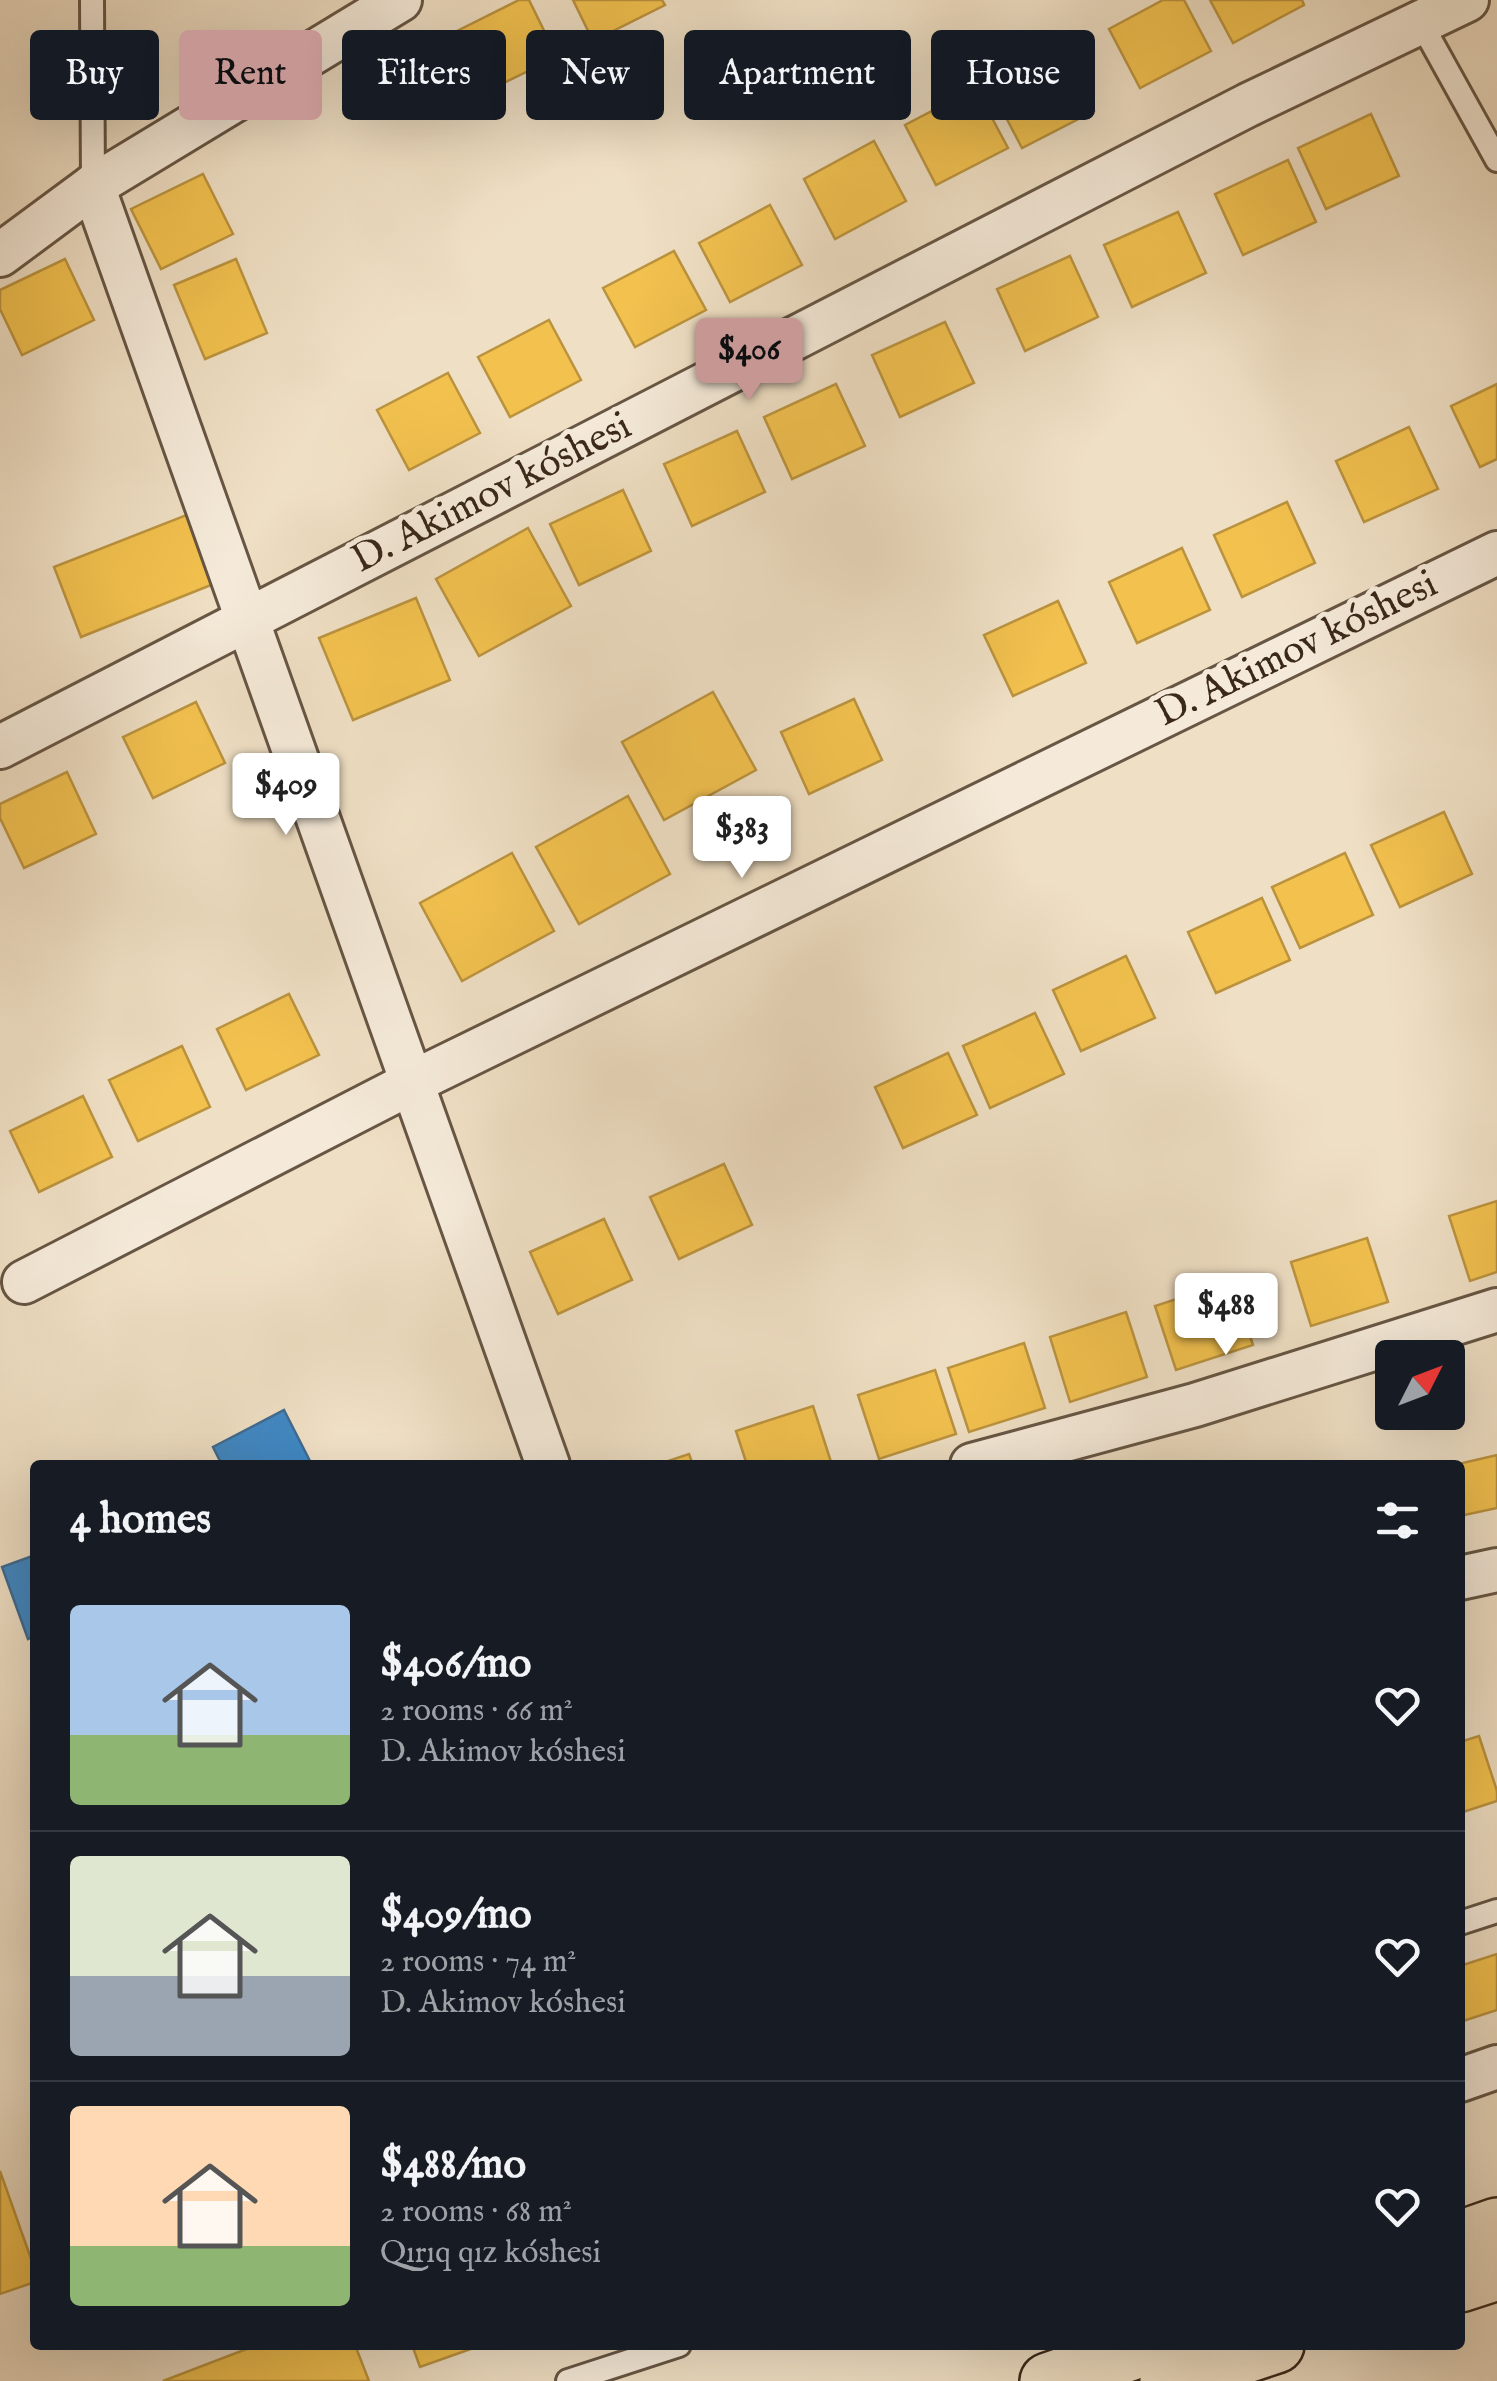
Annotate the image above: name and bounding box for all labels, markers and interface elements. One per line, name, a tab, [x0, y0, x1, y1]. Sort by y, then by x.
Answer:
chip: Buy	[30, 30, 159, 120]
chip: Rent	[179, 30, 322, 120]
chip: Filters	[342, 30, 506, 120]
chip: New	[526, 30, 664, 120]
chip: Apartment	[684, 30, 911, 120]
chip: House	[931, 30, 1095, 120]
pin: $406	[690, 318, 808, 403]
text: $406	[718, 330, 780, 371]
street label: D. Akimov kóshesi	[344, 402, 640, 586]
street label: D. Akimov kóshesi	[1148, 560, 1446, 740]
pin: $409	[227, 753, 345, 838]
text: $409	[254, 765, 318, 806]
pin: $383	[683, 796, 801, 881]
text: $383	[715, 808, 769, 849]
pin: $488	[1167, 1273, 1285, 1358]
text: $488	[1197, 1285, 1255, 1326]
north arrow	[1375, 1340, 1465, 1430]
map controls	[1375, 1340, 1465, 1430]
icon: filters	[1370, 1493, 1425, 1548]
text: 4 homes	[70, 1494, 211, 1547]
text: $406/mo	[380, 1638, 531, 1691]
icon: home	[150, 1645, 270, 1765]
icon: heart	[1370, 1678, 1425, 1733]
text: 2 rooms · 66 m²	[380, 1691, 573, 1732]
text: D. Akimov kóshesi	[380, 1732, 626, 1773]
text: $409/mo	[380, 1889, 532, 1942]
icon: home	[150, 1896, 270, 2016]
icon: heart	[1370, 1929, 1425, 1984]
text: 2 rooms · 74 m²	[380, 1942, 576, 1983]
text: D. Akimov kóshesi	[380, 1983, 626, 2024]
text: $488/mo	[380, 2139, 526, 2192]
icon: home	[150, 2146, 270, 2266]
icon: heart	[1370, 2179, 1425, 2234]
text: 2 rooms · 68 m²	[380, 2192, 572, 2233]
text: Qırıq qız kóshesi	[380, 2233, 601, 2274]

